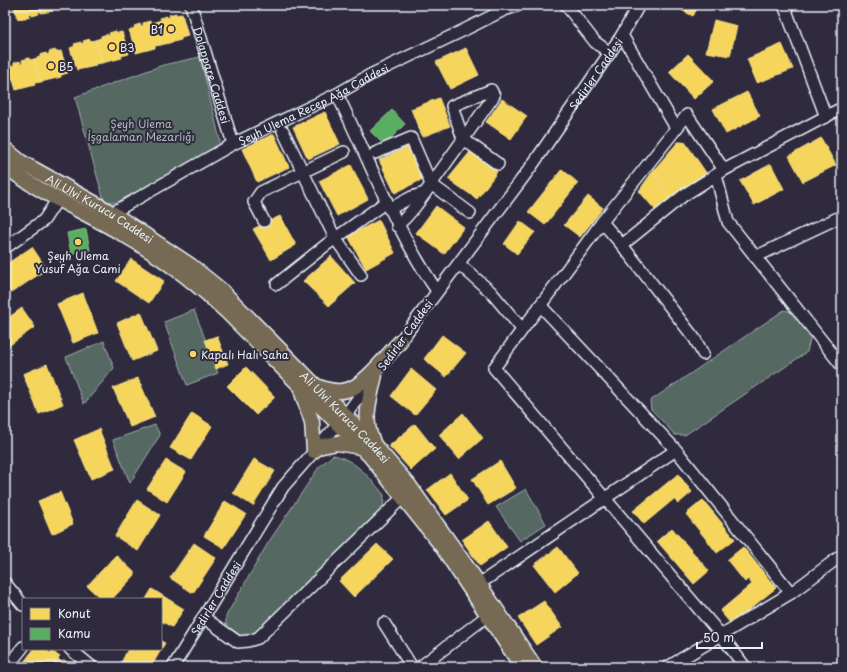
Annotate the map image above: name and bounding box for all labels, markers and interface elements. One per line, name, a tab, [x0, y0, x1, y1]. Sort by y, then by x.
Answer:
place label: B1	[151, 21, 163, 38]
marker: B1	[166, 24, 176, 34]
street label: Dolappare Caddesi	[189, 24, 235, 126]
street label: Sedirler Caddesi	[565, 34, 626, 113]
place label: B3	[120, 39, 135, 56]
marker: B3	[107, 42, 117, 52]
place label: B5	[59, 58, 73, 75]
street label: Şeyh Ulema Recep Ağa Caddesi	[235, 59, 391, 149]
marker: B5	[46, 61, 56, 71]
park label: Şeyh Ulema İşgalaman Mezarlığı	[87, 115, 195, 145]
street label: Ali Ulvi Kurucu Caddesi	[43, 169, 157, 247]
marker: Şeyh Ulema Yusuf Ağa Cami	[73, 237, 83, 247]
place label: Şeyh Ulema Yusuf Ağa Cami	[35, 247, 121, 277]
street label: Sedirler Caddesi	[373, 296, 437, 374]
place label: Kapalı Halı Saha	[201, 346, 289, 363]
marker: Kapalı Halı Saha	[188, 349, 198, 359]
street label: Ali Ulvi Kurucu Caddesi	[297, 367, 394, 466]
street label: Sedirler Caddesi	[186, 557, 245, 638]
legend	[22, 598, 162, 650]
text: Konut	[58, 604, 91, 622]
text: Kamu	[58, 624, 91, 642]
scale bar	[697, 624, 762, 650]
text: 50 m	[703, 628, 734, 646]

